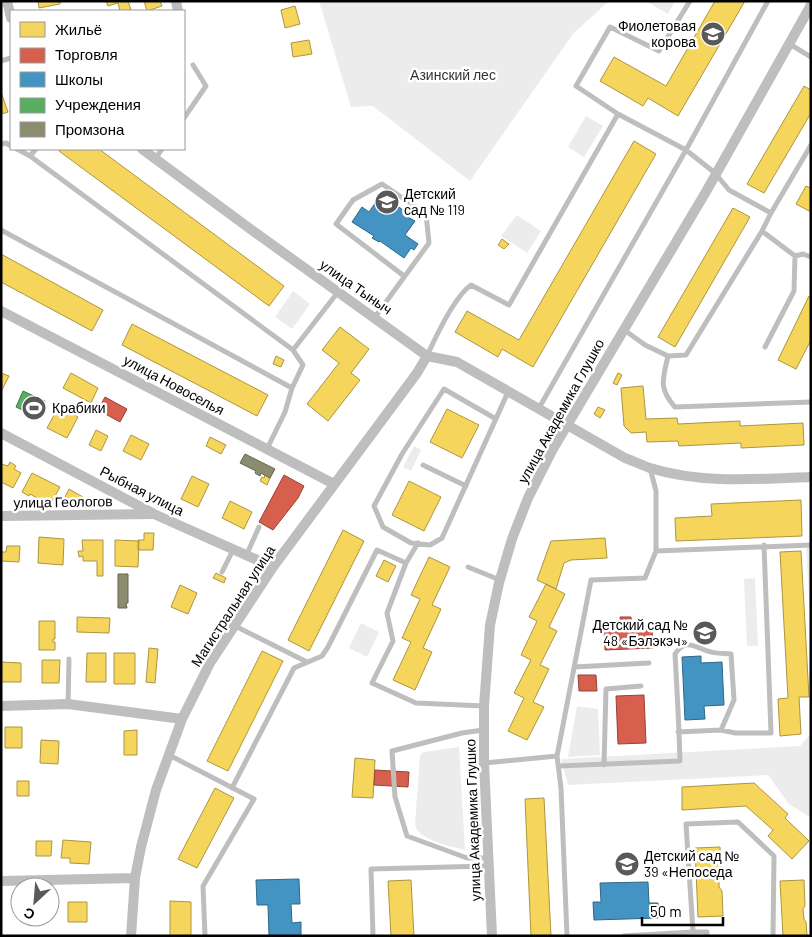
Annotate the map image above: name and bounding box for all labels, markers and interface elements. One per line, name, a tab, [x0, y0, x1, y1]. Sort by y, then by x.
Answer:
legend	[10, 10, 185, 150]
place label: Фиолетовая корова	[618, 17, 696, 50]
text: Жильё	[55, 20, 102, 38]
school or university icon: Фиолетовая корова	[700, 21, 726, 47]
text: Торговля	[55, 45, 118, 63]
park label: Азинский лес	[410, 66, 496, 83]
text: Школы	[55, 70, 103, 88]
text: Учреждения	[55, 95, 141, 113]
text: Промзона	[55, 120, 125, 138]
place label: Детский сад № 119	[404, 185, 465, 218]
school or university icon: Детский сад № 119	[374, 189, 400, 215]
street label: улица Тыныч	[317, 255, 396, 318]
street label: улица Академика Глушко	[514, 335, 607, 486]
street label: улица Новоселья	[121, 351, 228, 418]
sports icon: Крабики	[21, 395, 47, 421]
place label: Крабики	[52, 399, 106, 416]
street label: Рыбная улица	[97, 462, 187, 519]
street label: улица Геологов	[13, 492, 113, 511]
street label: Магистральная улица	[187, 542, 278, 670]
place label: Детский сад № 48 «Бэлэкэч»	[593, 616, 688, 649]
school or university icon: Детский сад № 48 «Бэлэкэч»	[692, 620, 718, 646]
street label: улица Академика Глушко	[461, 738, 484, 902]
place label: Детский сад № 39 «Непоседа	[644, 847, 739, 880]
school or university icon: Детский сад № 39 «Непоседа	[614, 851, 640, 877]
north arrow	[10, 877, 60, 927]
scale bar	[642, 894, 723, 926]
text: 50 m	[650, 902, 682, 920]
text: С	[21, 904, 37, 924]

